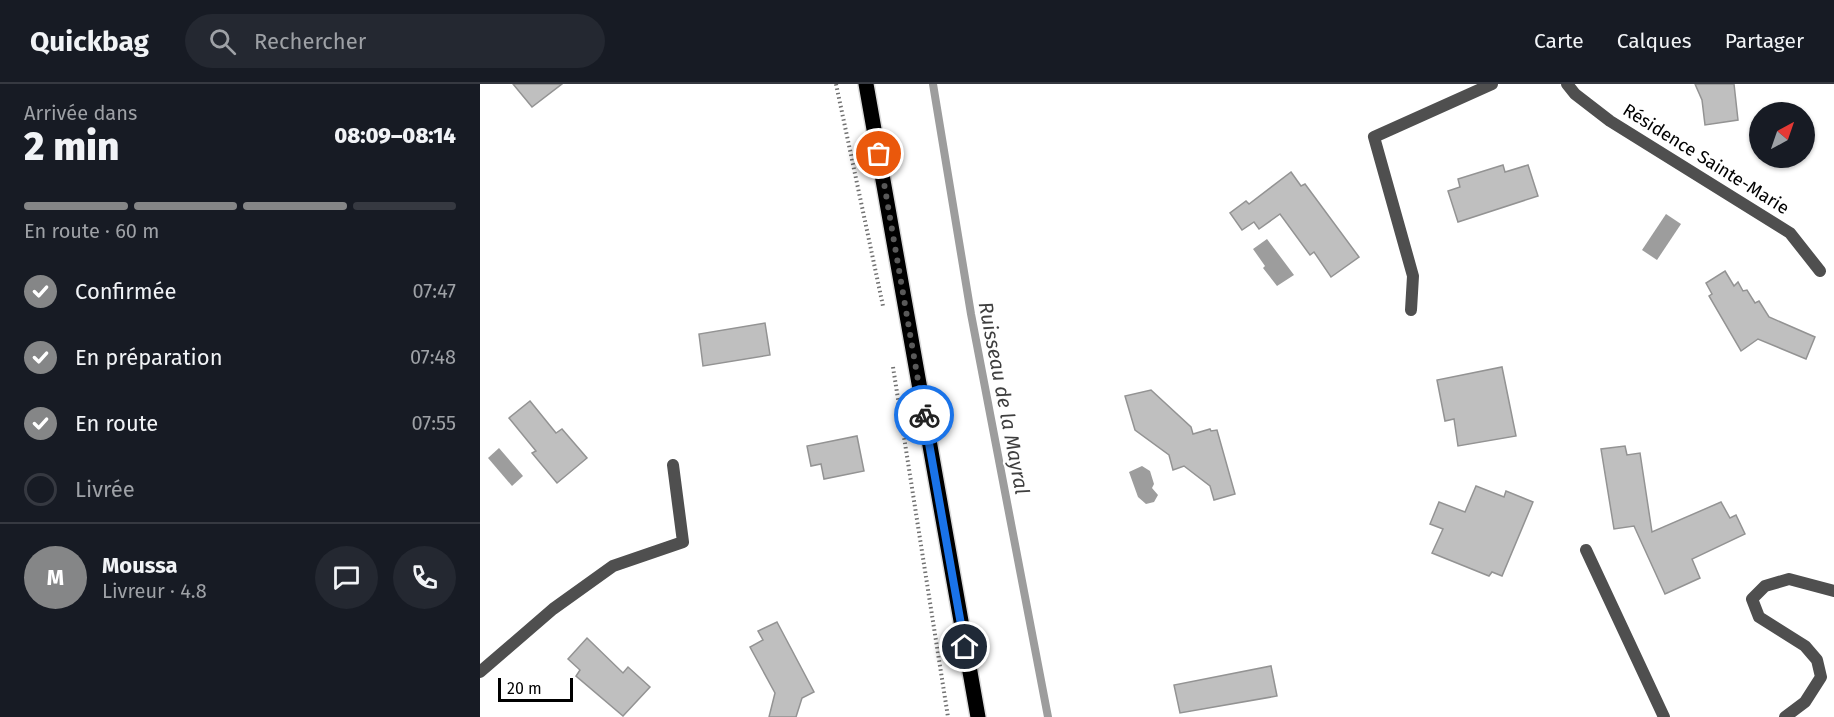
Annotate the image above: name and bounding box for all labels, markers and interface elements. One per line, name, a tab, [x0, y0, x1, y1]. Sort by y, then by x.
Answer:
search box	[185, 14, 605, 68]
text: Quickbag	[30, 25, 149, 58]
icon: search	[206, 25, 239, 58]
text: Rechercher	[254, 28, 366, 55]
text: Carte	[1534, 28, 1584, 54]
text: Calques	[1617, 28, 1692, 54]
text: Partager	[1725, 28, 1804, 54]
street label: Résidence Sainte-Marie	[1619, 99, 1793, 219]
text: Arrivée dans	[24, 101, 137, 125]
north arrow	[1749, 102, 1815, 168]
map controls	[1749, 102, 1815, 168]
text: 08:09–08:14	[334, 122, 456, 149]
text: 2 min	[24, 124, 120, 170]
pin	[853, 128, 904, 179]
icon: bag	[862, 137, 895, 170]
text: En route · 60 m	[24, 219, 159, 243]
icon: check	[24, 275, 57, 308]
text: Confirmée	[75, 278, 177, 305]
text: 07:47	[413, 279, 456, 303]
water label: Ruisseau de la Mayral	[974, 300, 1034, 496]
icon: check	[24, 341, 57, 374]
text: En préparation	[75, 344, 223, 371]
text: 07:48	[410, 345, 456, 369]
courier	[894, 385, 954, 445]
icon: bike	[908, 399, 941, 432]
icon: check	[24, 407, 57, 440]
text: En route	[75, 410, 158, 437]
text: 07:55	[412, 411, 456, 435]
text: Livrée	[75, 476, 135, 503]
button: chat	[315, 546, 378, 609]
button: phone	[393, 546, 456, 609]
text: Moussa	[102, 552, 178, 579]
text: M	[47, 564, 64, 591]
text: Livreur · 4.8	[102, 579, 207, 603]
pin	[939, 621, 990, 672]
icon: home	[948, 630, 981, 663]
scale bar	[498, 675, 573, 702]
text: 20 m	[507, 679, 542, 698]

